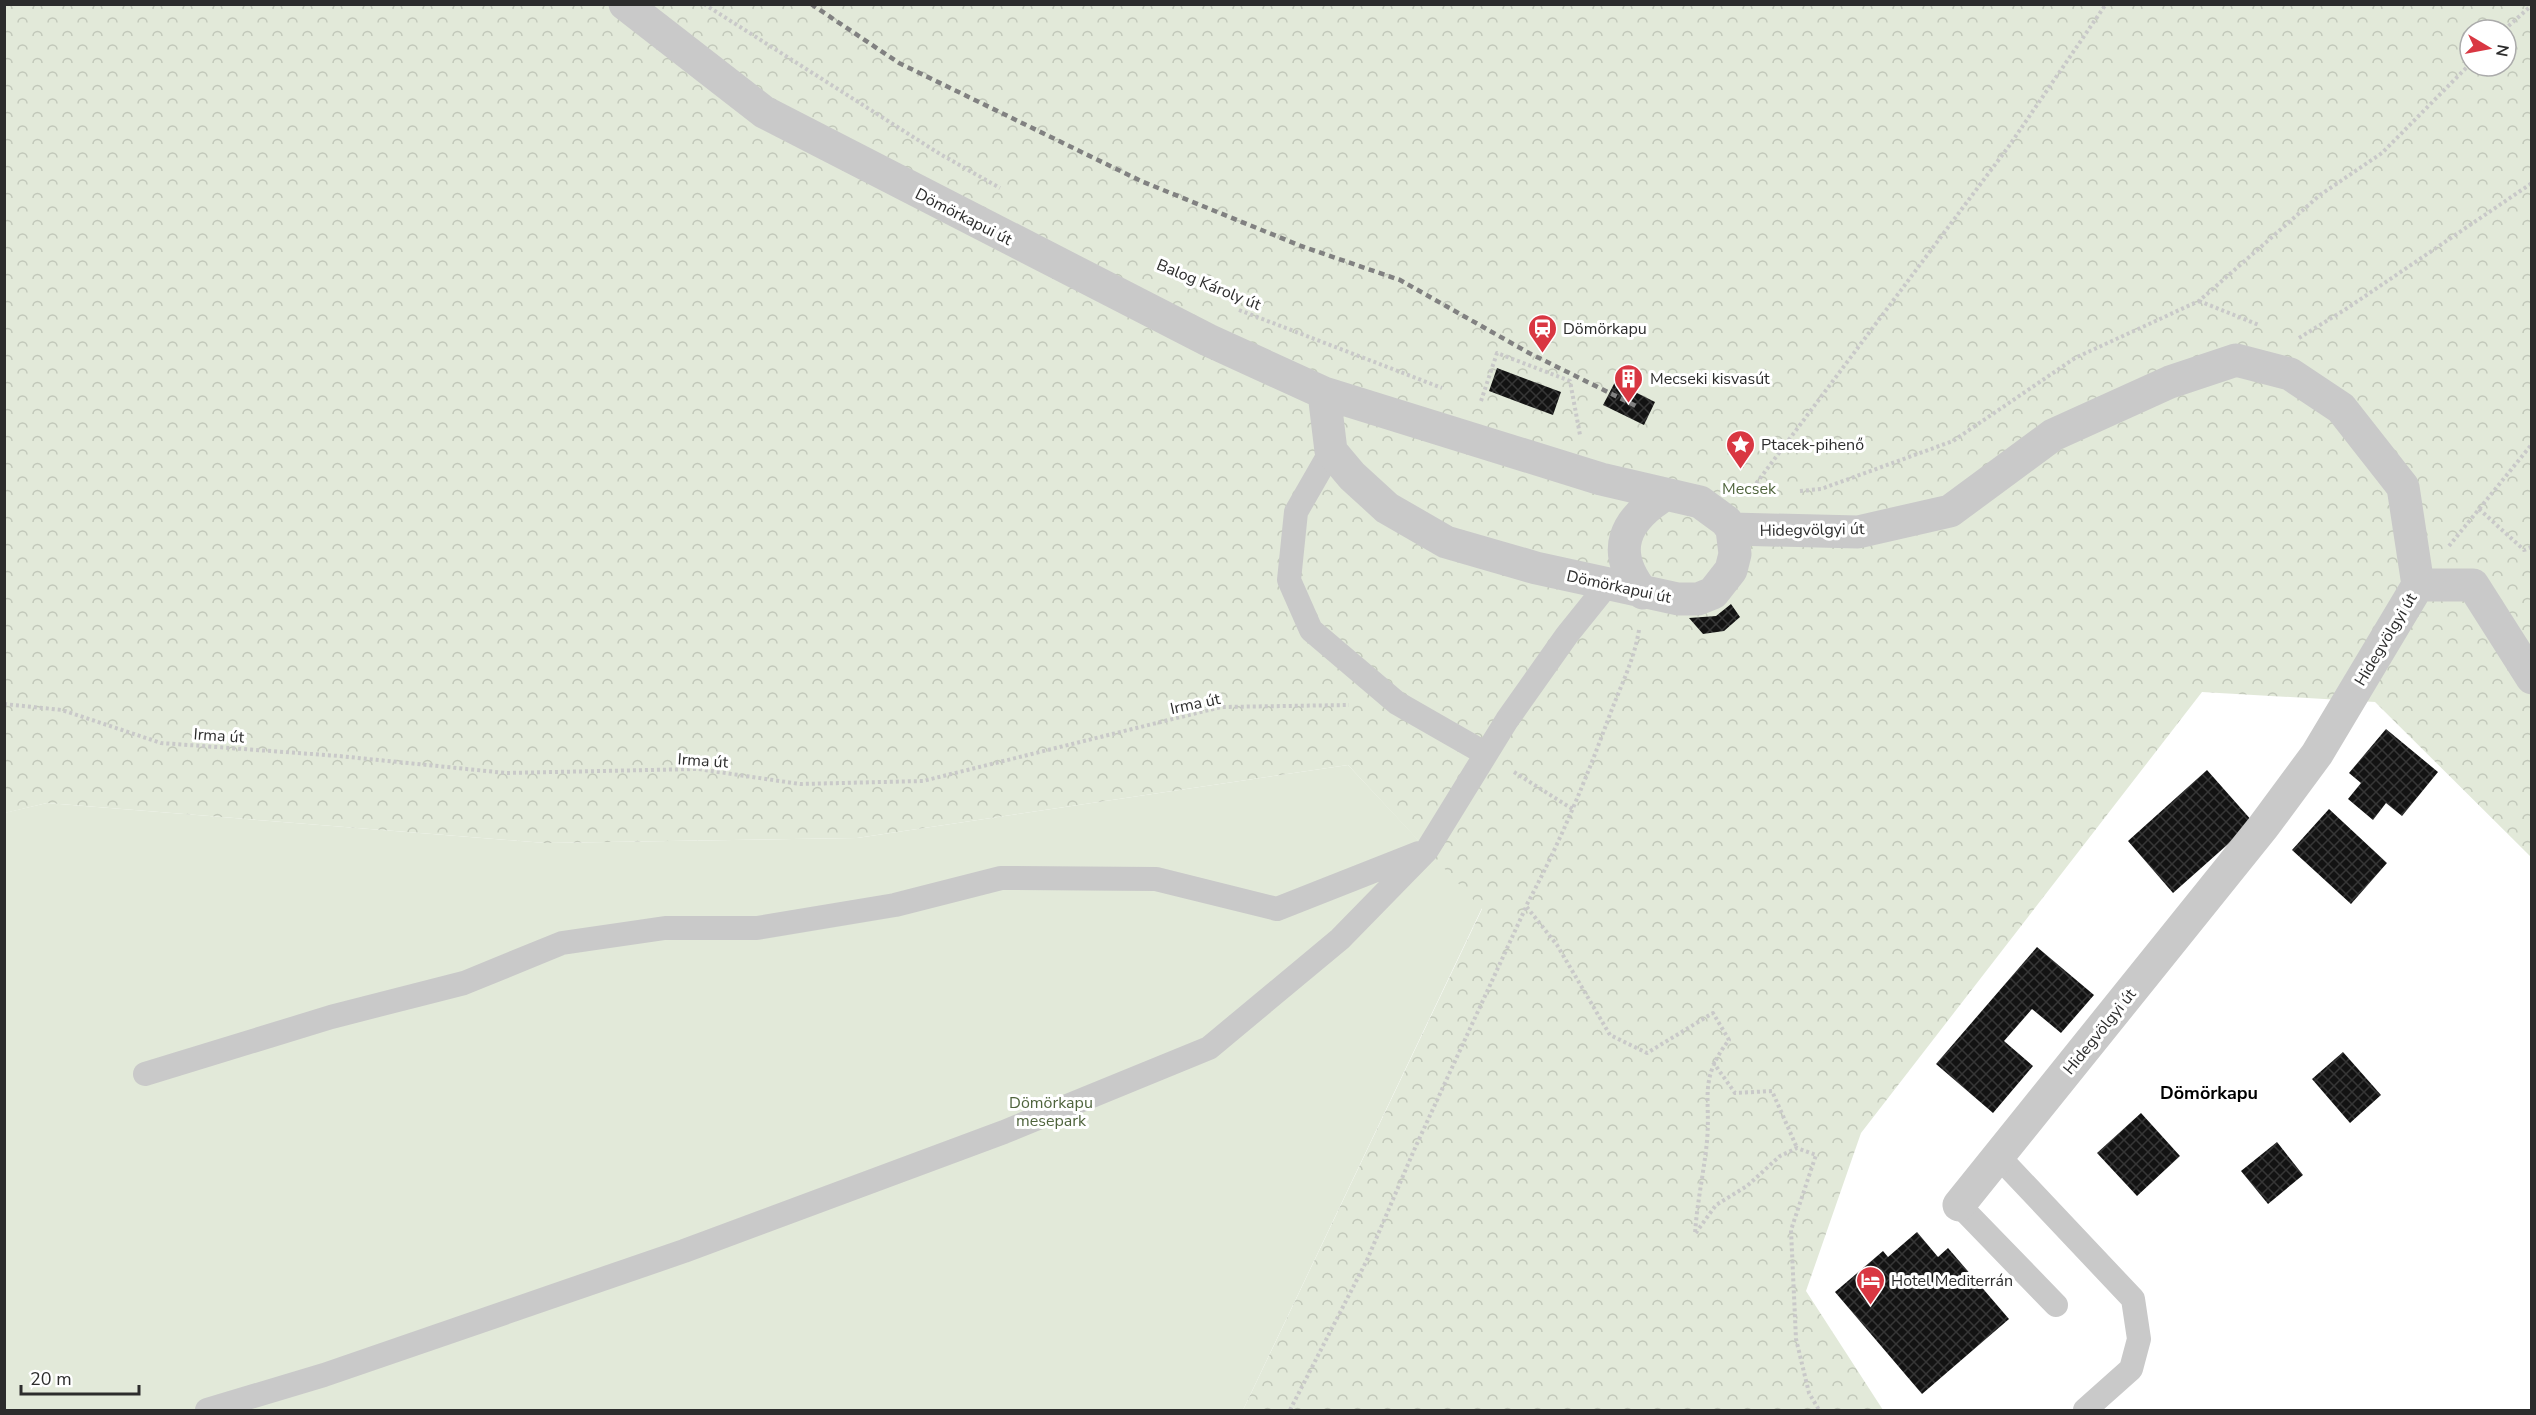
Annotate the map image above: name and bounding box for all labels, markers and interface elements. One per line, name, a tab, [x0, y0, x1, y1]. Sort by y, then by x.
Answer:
north arrow	[2458, 18, 2518, 78]
text: N	[2490, 43, 2514, 58]
street label: Dömörkapui út	[911, 183, 1016, 251]
street label: Balog Károly út	[1153, 254, 1264, 316]
station icon: Dömörkapu	[1526, 312, 1558, 354]
place label: Dömörkapu	[1563, 318, 1647, 340]
building icon: Mecseki kisvasút	[1613, 362, 1645, 404]
place label: Mecseki kisvasút	[1650, 368, 1770, 390]
place icon: Ptacek-pihenő	[1724, 428, 1756, 470]
place label: Ptacek-pihenő	[1761, 434, 1864, 456]
park label: Mecsek	[1722, 478, 1777, 500]
street label: Hidegvölgyi út	[1759, 518, 1865, 542]
street label: Dömörkapui út	[1565, 565, 1673, 609]
street label: Hidegvölgyi út	[2349, 589, 2422, 690]
street label: Irma út	[1168, 688, 1223, 720]
street label: Irma út	[193, 723, 245, 749]
street label: Irma út	[677, 748, 729, 774]
street label: Hidegvölgyi út	[2058, 984, 2142, 1079]
district label: Dömörkapu	[2160, 1081, 2258, 1105]
park label: Dömörkapu mesepark	[1009, 1092, 1093, 1132]
hotel icon: Hotel Mediterrán	[1854, 1264, 1886, 1306]
place label: Hotel Mediterrán	[1891, 1270, 2013, 1292]
scale bar	[21, 1358, 140, 1396]
text: 20 m	[30, 1367, 72, 1391]

